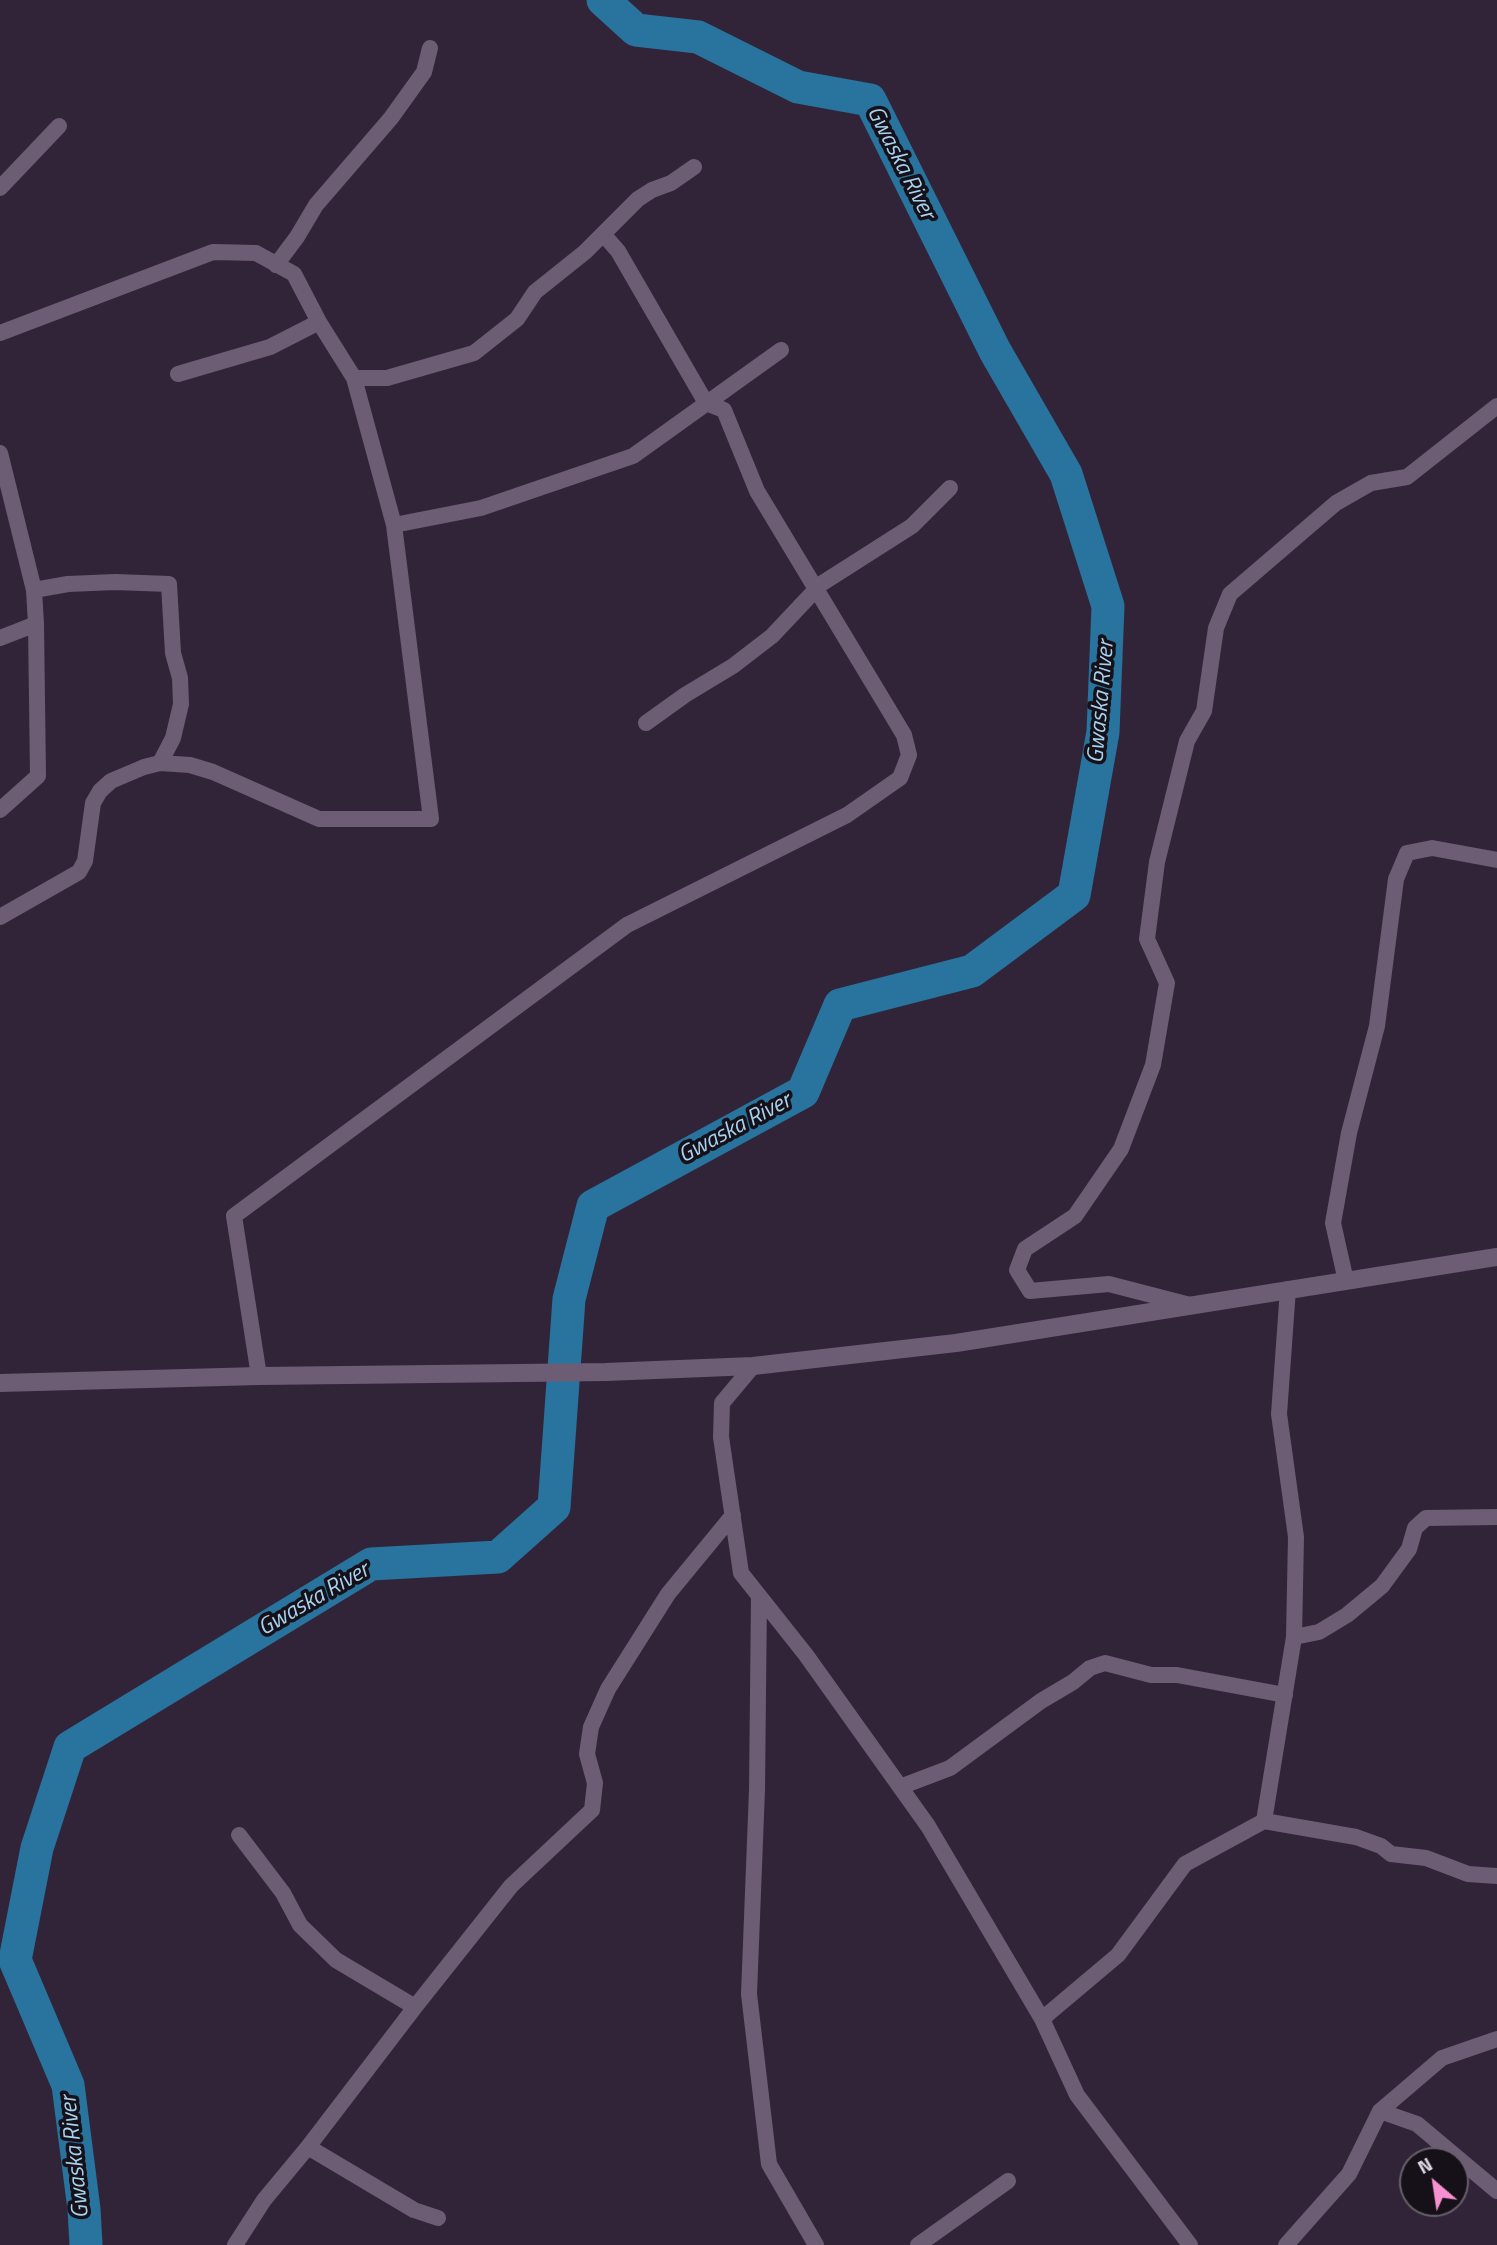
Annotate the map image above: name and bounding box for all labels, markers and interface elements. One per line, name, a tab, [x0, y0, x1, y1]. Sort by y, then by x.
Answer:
water label: Gwaska River	[860, 102, 940, 224]
water label: Gwaska River	[1083, 639, 1121, 765]
water label: Gwaska River	[674, 1088, 796, 1170]
water label: Gwaska River	[254, 1557, 374, 1643]
water label: Gwaska River	[56, 2094, 96, 2220]
north arrow	[1399, 2147, 1469, 2217]
text: N	[1412, 2149, 1437, 2181]

